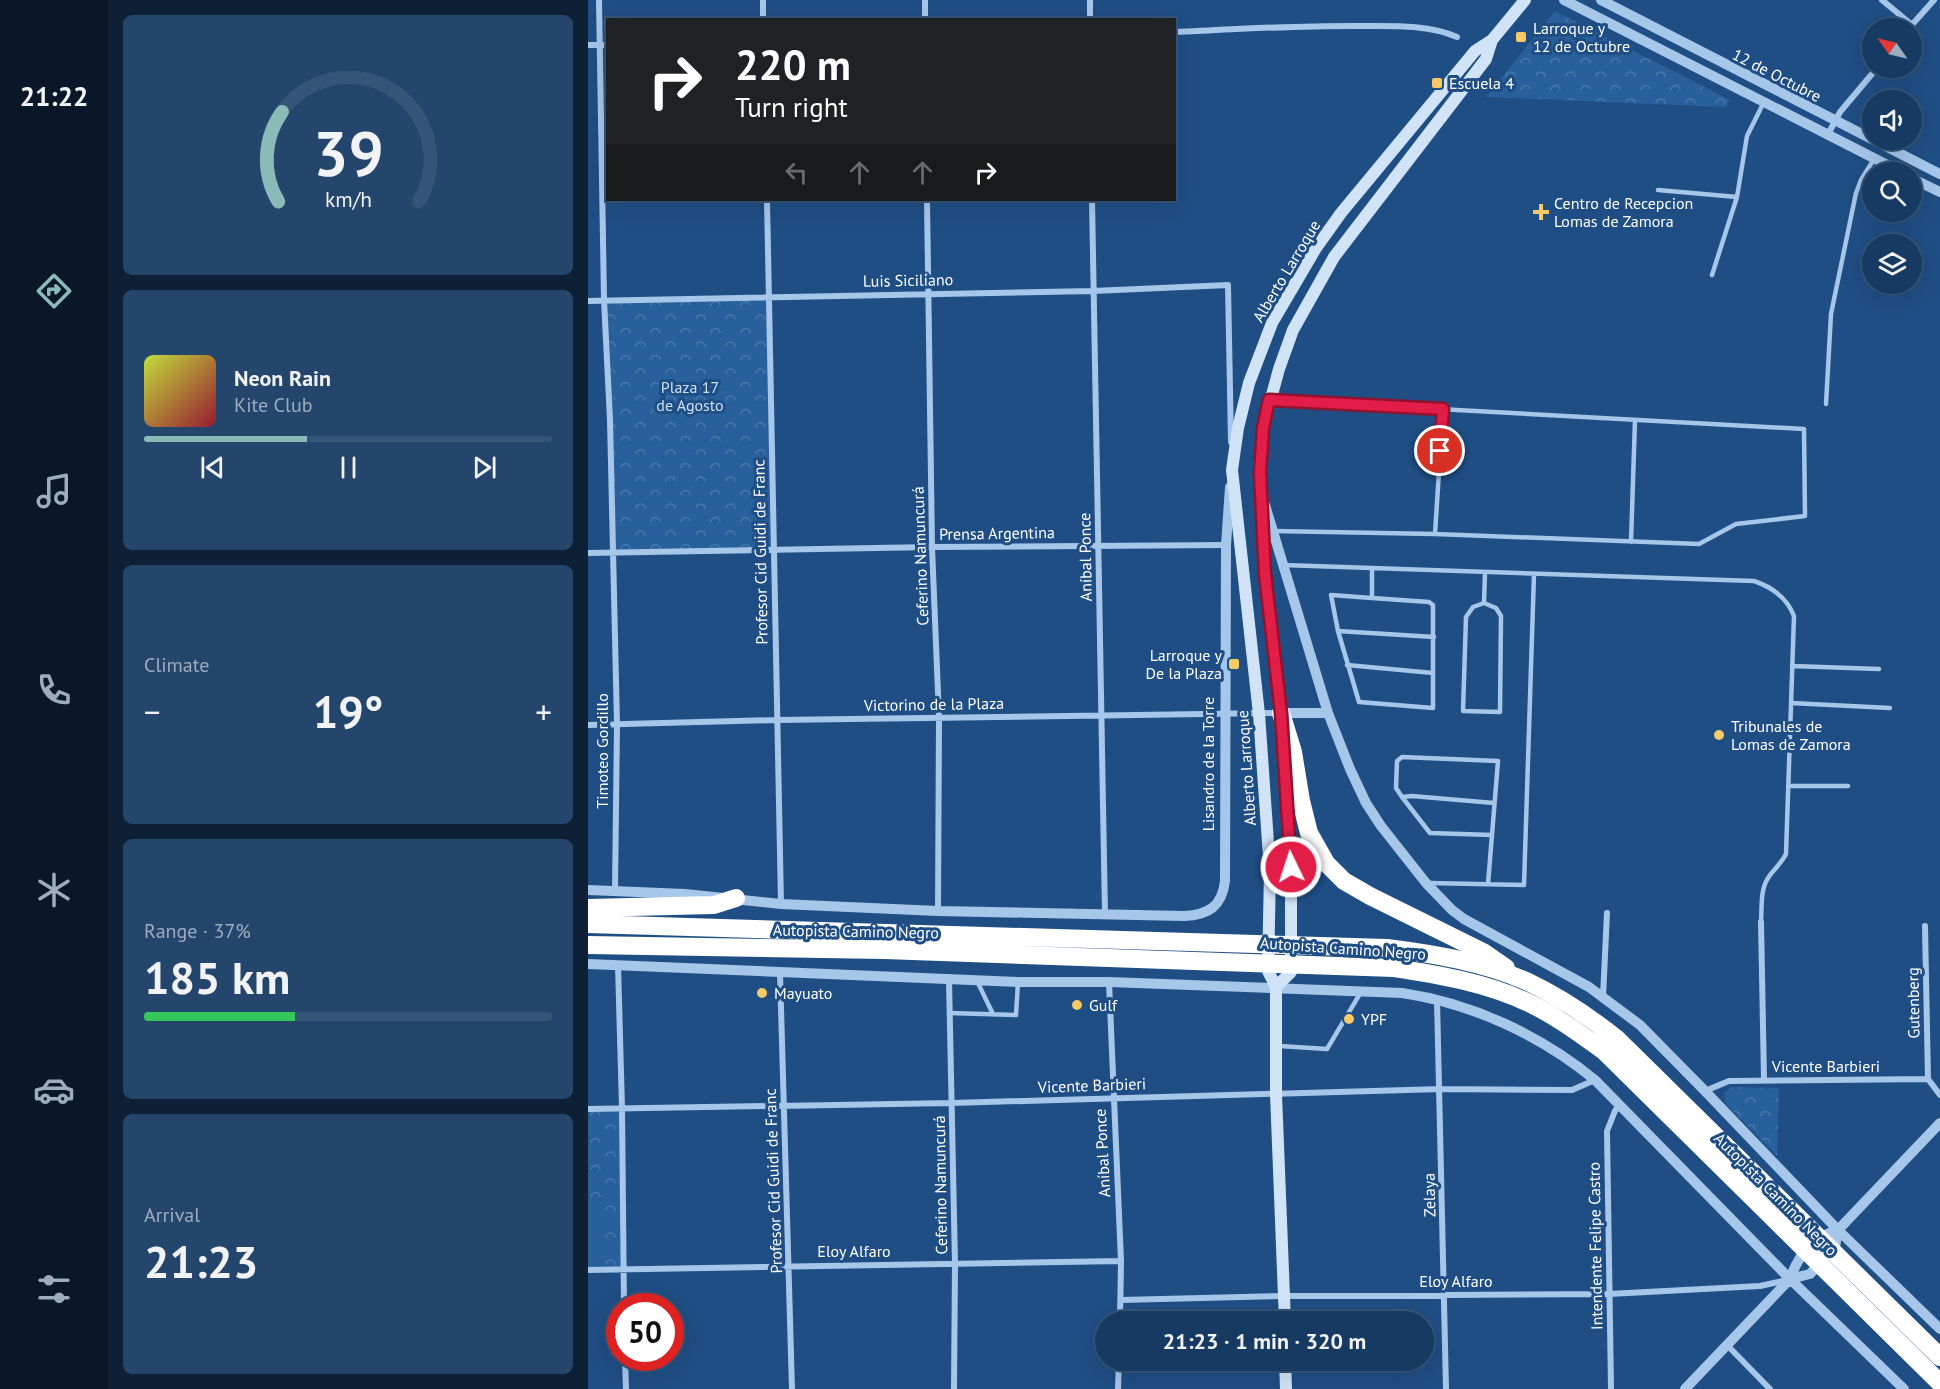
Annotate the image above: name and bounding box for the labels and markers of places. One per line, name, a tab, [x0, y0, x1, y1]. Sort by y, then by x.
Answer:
place label: Larroque y 12 de Octubre	[1533, 18, 1630, 56]
marker: Larroque y 12 de Octubre	[1514, 30, 1528, 44]
place label: Escuela 4	[1449, 73, 1514, 93]
marker: Escuela 4	[1430, 76, 1444, 90]
place label: Centro de Recepcion Lomas de Zamora	[1554, 193, 1693, 231]
marker: Centro de Recepcion Lomas de Zamora	[1532, 203, 1550, 221]
pin	[1414, 425, 1465, 476]
place label: Larroque y De la Plaza	[1146, 645, 1223, 683]
marker: Larroque y De la Plaza	[1227, 657, 1241, 671]
place label: Tribunales de Lomas de Zamora	[1731, 716, 1851, 754]
marker: Tribunales de Lomas de Zamora	[1712, 728, 1726, 742]
place label: Mayuato	[774, 983, 832, 1003]
marker: Mayuato	[755, 986, 769, 1000]
place label: Gulf	[1089, 995, 1118, 1015]
marker: Gulf	[1070, 998, 1084, 1012]
place label: YPF	[1361, 1009, 1387, 1029]
marker: YPF	[1342, 1012, 1356, 1026]

